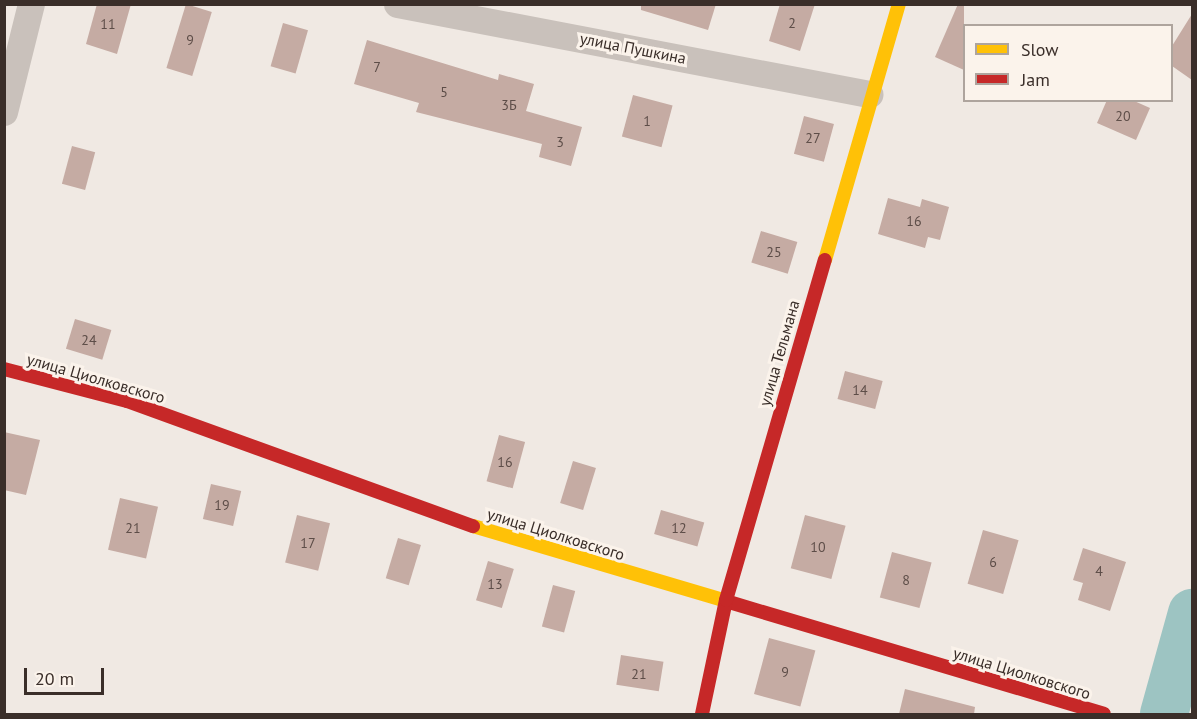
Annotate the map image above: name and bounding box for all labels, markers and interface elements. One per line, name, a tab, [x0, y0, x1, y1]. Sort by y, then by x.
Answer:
house number: 2	[788, 15, 796, 31]
house number: 11	[100, 16, 116, 32]
legend	[963, 24, 1173, 102]
street label: улица Пушкина	[578, 28, 688, 68]
house number: 9	[186, 32, 194, 48]
text: Slow	[1021, 38, 1059, 61]
house number: 7	[373, 59, 381, 75]
text: Jam	[1021, 68, 1050, 91]
house number: 5	[440, 84, 448, 100]
house number: 3Б	[501, 97, 517, 113]
house number: 20	[1115, 108, 1131, 124]
house number: 1	[643, 113, 651, 129]
house number: 27	[805, 130, 821, 146]
house number: 3	[556, 134, 564, 150]
house number: 16	[906, 213, 922, 229]
house number: 25	[766, 244, 782, 260]
street label: улица Тельмана	[755, 298, 803, 408]
house number: 24	[81, 332, 97, 348]
street label: улица Циолковского	[25, 349, 167, 407]
house number: 14	[852, 382, 868, 398]
house number: 16	[497, 454, 513, 470]
house number: 19	[214, 497, 230, 513]
street label: улица Циолковского	[485, 504, 627, 564]
house number: 21	[125, 520, 141, 536]
house number: 12	[671, 520, 687, 536]
house number: 17	[300, 535, 316, 551]
house number: 10	[810, 539, 826, 555]
house number: 6	[989, 554, 997, 570]
house number: 4	[1095, 563, 1103, 579]
house number: 8	[902, 572, 910, 588]
house number: 13	[487, 576, 503, 592]
street label: улица Циолковского	[951, 643, 1093, 703]
scale bar	[27, 656, 106, 694]
house number: 9	[781, 664, 789, 680]
house number: 21	[631, 666, 647, 682]
text: 20 m	[35, 667, 74, 690]

